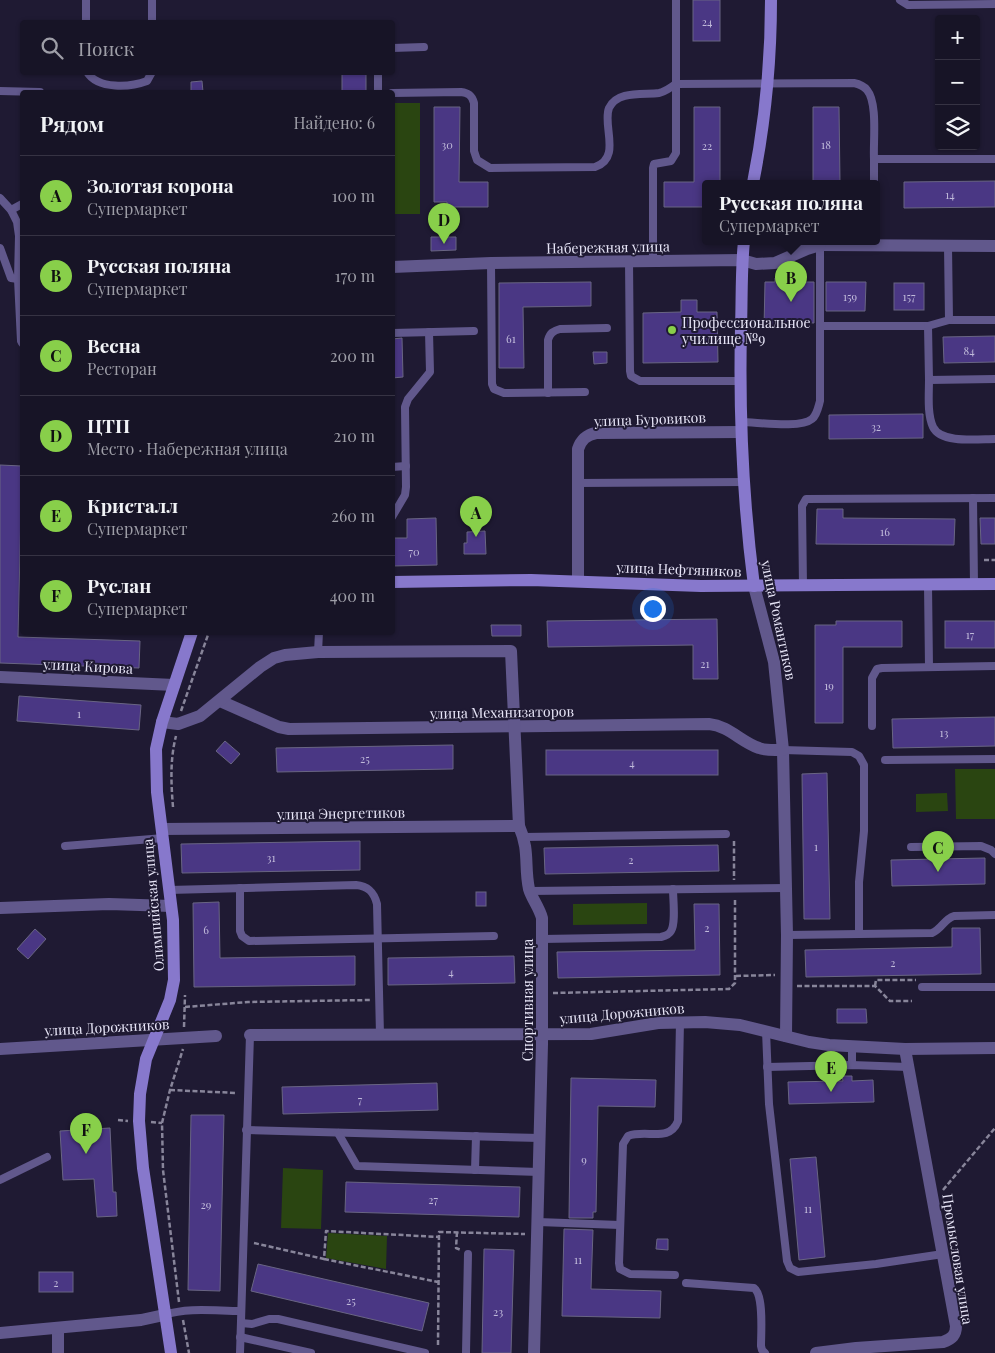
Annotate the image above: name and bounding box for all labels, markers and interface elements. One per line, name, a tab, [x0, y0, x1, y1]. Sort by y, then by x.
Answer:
house number: 24	[702, 14, 713, 29]
map controls	[935, 15, 980, 150]
button: +	[935, 15, 980, 60]
search box	[20, 20, 395, 75]
icon: search	[38, 34, 66, 62]
text: Поиск	[78, 35, 134, 61]
button: −	[935, 60, 980, 105]
button: layers	[935, 105, 980, 150]
text: Рядом	[40, 109, 104, 137]
text: Найдено: 6	[293, 112, 375, 133]
house number: 30	[441, 137, 453, 152]
house number: 18	[821, 137, 831, 152]
house number: 22	[702, 138, 712, 153]
text: Золотая корона	[87, 172, 234, 198]
popup	[702, 180, 880, 245]
text: A	[51, 185, 61, 206]
text: 100 m	[332, 185, 375, 206]
house number: 14	[945, 187, 955, 202]
text: Русская поляна	[719, 189, 863, 215]
text: Супермаркет	[87, 198, 188, 219]
pin: D	[428, 203, 460, 244]
text: Супермаркет	[719, 215, 820, 236]
street label: Набережная улица	[546, 236, 670, 258]
text: Русская поляна	[87, 252, 231, 278]
pin: B	[775, 261, 807, 302]
text: B	[51, 265, 61, 286]
text: 170 m	[335, 265, 375, 286]
text: Супермаркет	[87, 278, 188, 299]
house number: 159	[843, 289, 857, 304]
house number: 157	[903, 289, 916, 304]
place label: Профессиональное училище №9	[681, 313, 811, 348]
marker: Профессиональное училище №9	[666, 324, 678, 336]
house number: 61	[506, 331, 516, 346]
text: Весна	[87, 332, 141, 358]
house number: 84	[963, 343, 975, 358]
text: C	[50, 345, 62, 366]
text: 200 m	[330, 345, 375, 366]
text: Ресторан	[87, 358, 157, 379]
street label: улица Буровиков	[593, 408, 707, 430]
text: ЦТП	[87, 412, 130, 438]
house number: 32	[871, 419, 881, 434]
text: D	[50, 425, 62, 446]
text: 210 m	[334, 425, 375, 446]
text: Место · Набережная улица	[87, 438, 288, 459]
text: Кристалл	[87, 492, 178, 518]
pin: A	[460, 496, 492, 537]
text: E	[51, 505, 61, 526]
text: 260 m	[331, 505, 375, 526]
text: Супермаркет	[87, 518, 188, 539]
house number: 16	[880, 524, 890, 539]
house number: 70	[408, 544, 420, 559]
street label: улица Нефтяников	[615, 557, 742, 581]
street label: улица Романтиков	[757, 557, 801, 682]
text: Руслан	[87, 572, 151, 598]
text: F	[51, 585, 61, 606]
text: 400 m	[330, 585, 375, 606]
your location	[640, 596, 666, 622]
text: Супермаркет	[87, 598, 188, 619]
house number: 17	[966, 627, 975, 642]
street label: улица Кирова	[42, 654, 133, 678]
house number: 21	[700, 656, 710, 671]
house number: 19	[824, 678, 834, 693]
street label: улица Механизаторов	[429, 701, 575, 723]
house number: 1	[77, 706, 81, 721]
house number: 13	[940, 725, 948, 740]
house number: 25	[360, 751, 370, 766]
house number: 4	[629, 755, 635, 770]
street label: улица Энергетиков	[276, 802, 405, 824]
pin: C	[922, 831, 954, 872]
street label: Олимпийская улица	[138, 838, 168, 972]
house number: 1	[814, 839, 818, 854]
house number: 31	[266, 850, 276, 865]
house number: 2	[628, 852, 634, 867]
house number: 2	[704, 920, 710, 935]
house number: 6	[203, 922, 209, 937]
street label: Спортивная улица	[518, 939, 537, 1061]
house number: 2	[890, 955, 896, 970]
house number: 4	[448, 964, 454, 979]
street label: улица Дорожников	[558, 998, 685, 1028]
street label: улица Дорожников	[43, 1014, 170, 1040]
pin: E	[815, 1051, 847, 1092]
house number: 7	[358, 1092, 363, 1107]
pin: F	[70, 1113, 102, 1154]
house number: 9	[581, 1152, 587, 1167]
house number: 27	[428, 1192, 438, 1207]
street label: Промысловая улица	[938, 1192, 978, 1326]
house number: 29	[201, 1197, 212, 1212]
house number: 11	[804, 1201, 812, 1216]
house number: 11	[574, 1252, 582, 1267]
house number: 2	[53, 1275, 59, 1290]
house number: 25	[346, 1293, 356, 1308]
house number: 23	[493, 1304, 503, 1319]

